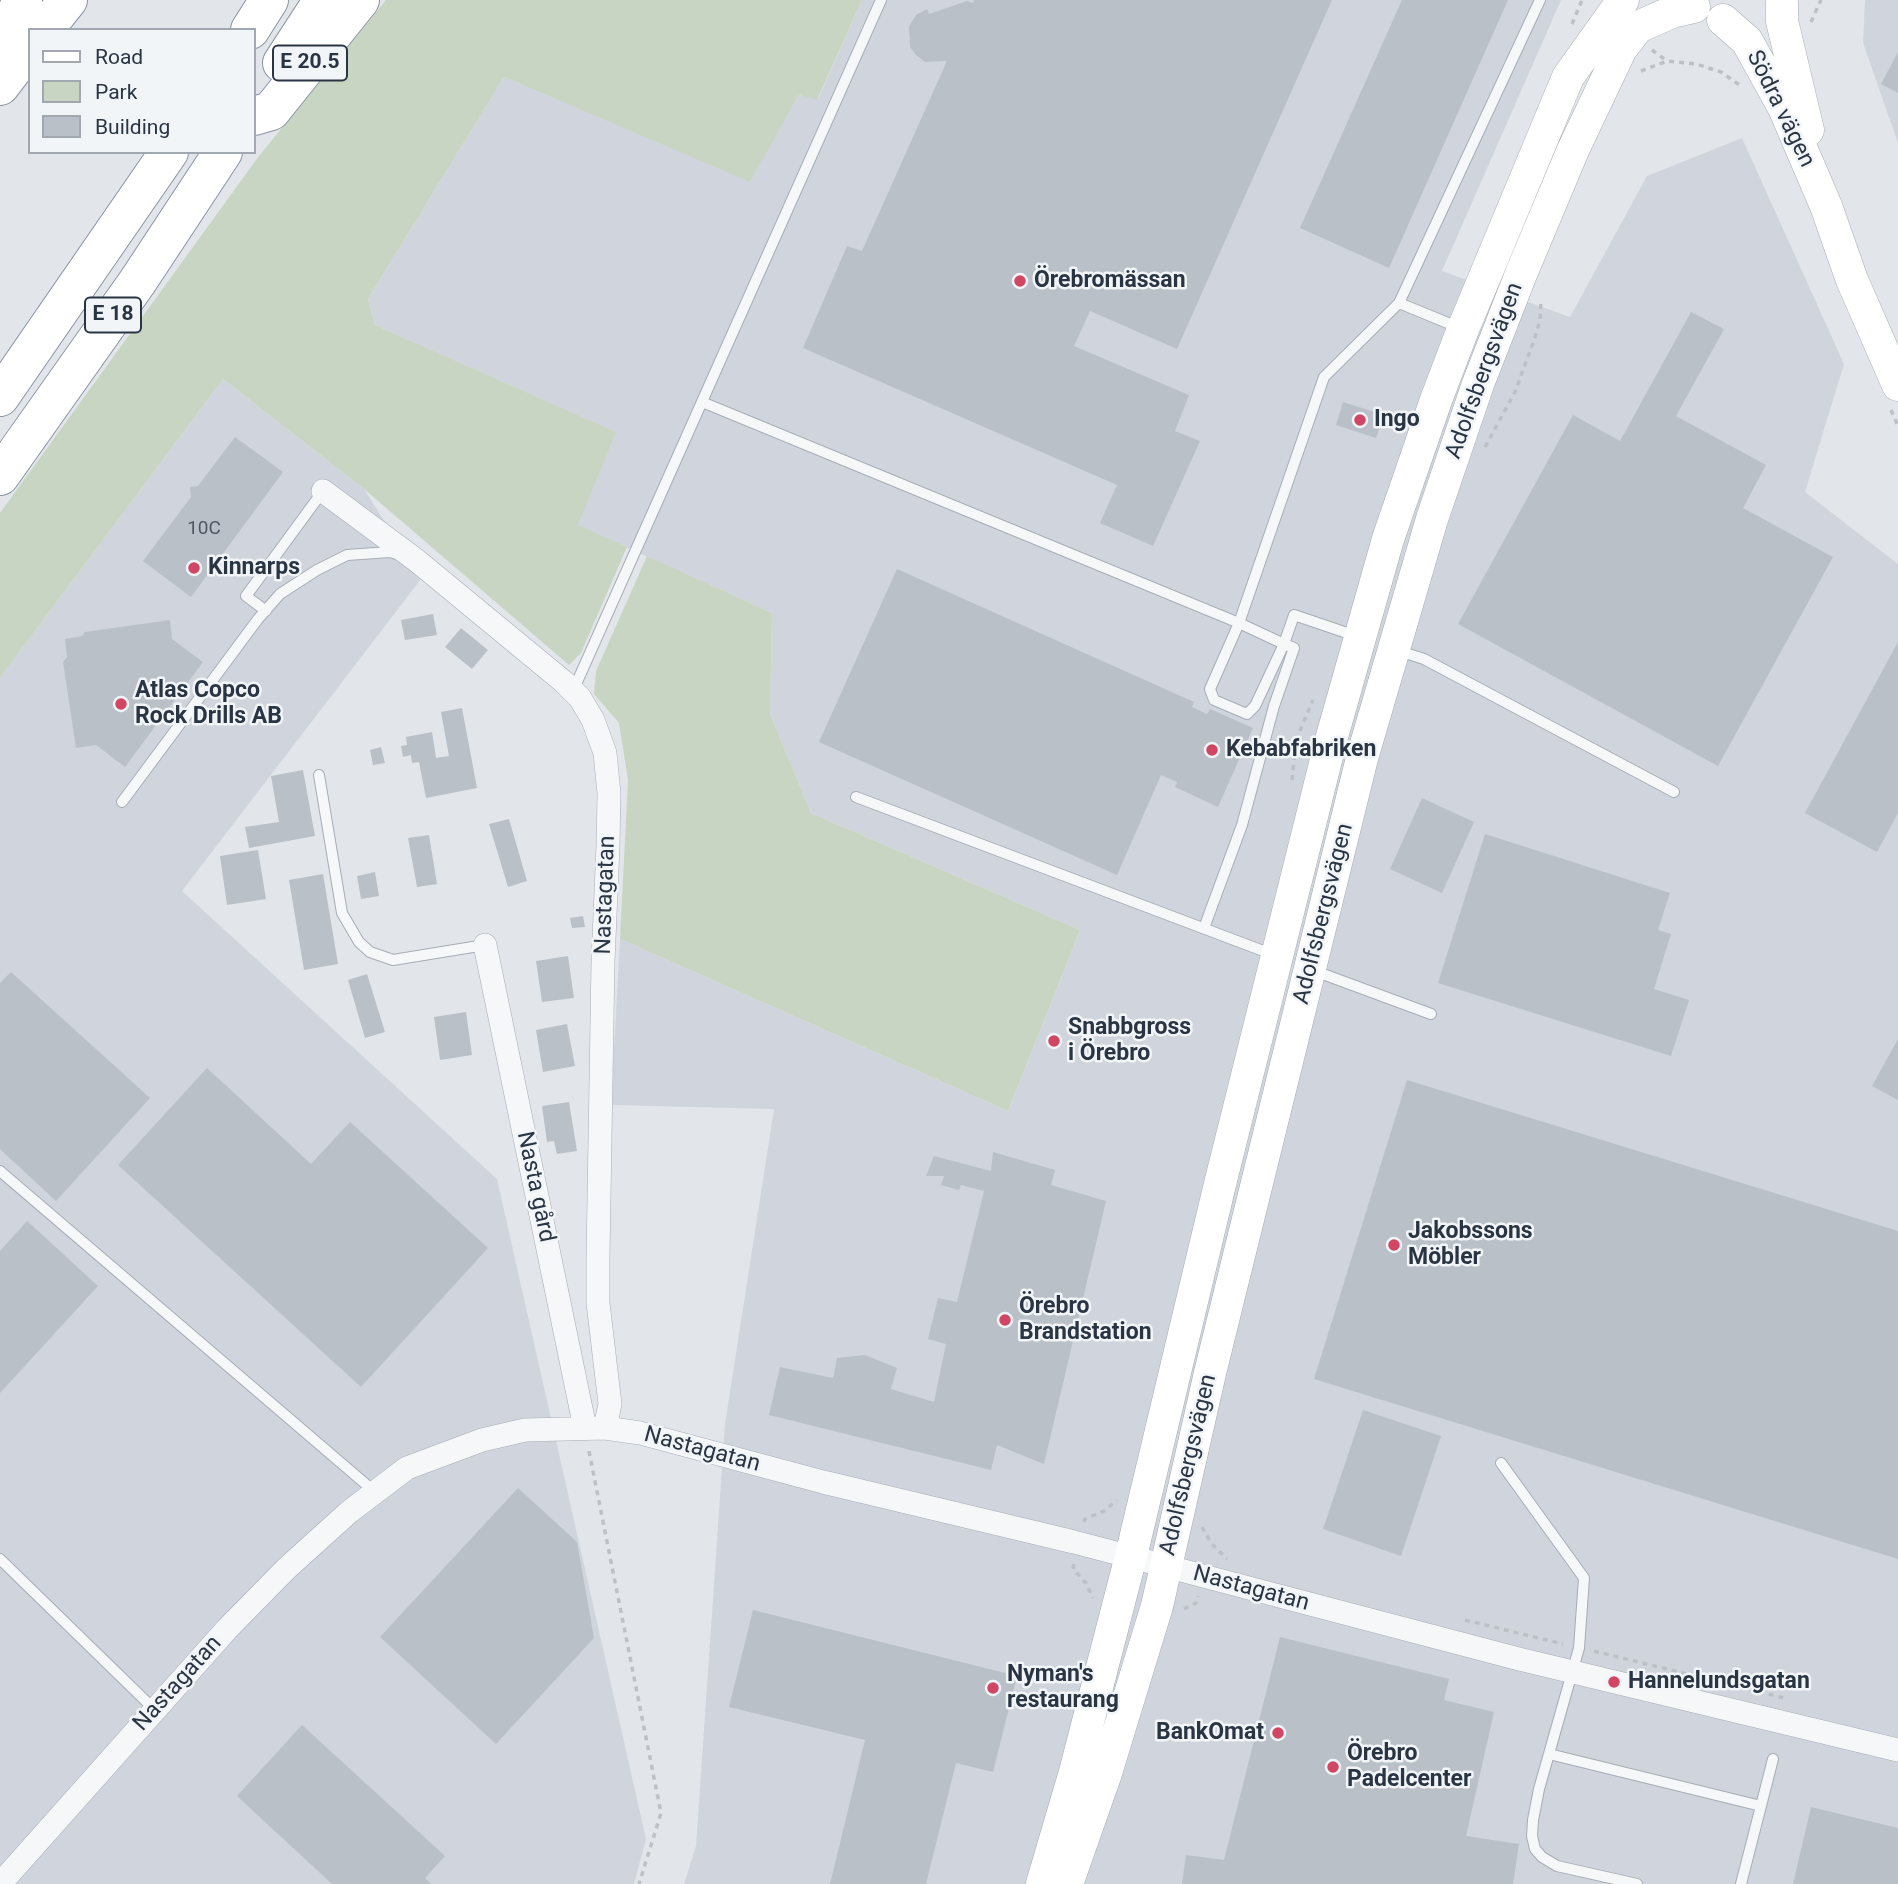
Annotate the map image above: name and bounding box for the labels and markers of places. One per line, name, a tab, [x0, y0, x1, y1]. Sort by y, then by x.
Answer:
place label: Örebromässan	[1034, 267, 1186, 295]
marker: Örebromässan	[1012, 273, 1028, 289]
place label: Ingo	[1374, 406, 1420, 434]
marker: Ingo	[1352, 412, 1368, 428]
place label: Kinnarps	[208, 554, 300, 582]
marker: Kinnarps	[186, 560, 202, 576]
place label: Atlas Copco Rock Drills AB	[135, 677, 282, 731]
marker: Atlas Copco Rock Drills AB	[113, 696, 129, 712]
place label: Kebabfabriken	[1226, 736, 1376, 764]
marker: Kebabfabriken	[1204, 742, 1220, 758]
place label: Snabbgross i Örebro	[1068, 1014, 1191, 1068]
marker: Snabbgross i Örebro	[1046, 1033, 1062, 1049]
place label: Jakobssons Möbler	[1408, 1218, 1533, 1272]
marker: Jakobssons Möbler	[1386, 1237, 1402, 1253]
place label: Örebro Brandstation	[1019, 1293, 1152, 1347]
marker: Örebro Brandstation	[997, 1312, 1013, 1328]
place label: Nyman's restaurang	[1007, 1661, 1119, 1715]
place label: Hannelundsgatan	[1628, 1668, 1810, 1696]
marker: Hannelundsgatan	[1606, 1674, 1622, 1690]
marker: Nyman's restaurang	[985, 1680, 1001, 1696]
place label: BankOmat	[1156, 1719, 1264, 1747]
marker: BankOmat	[1270, 1725, 1286, 1741]
place label: Örebro Padelcenter	[1347, 1740, 1471, 1794]
marker: Örebro Padelcenter	[1325, 1759, 1341, 1775]

